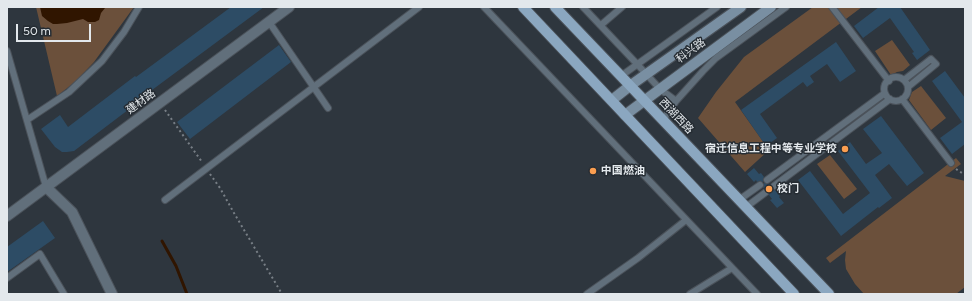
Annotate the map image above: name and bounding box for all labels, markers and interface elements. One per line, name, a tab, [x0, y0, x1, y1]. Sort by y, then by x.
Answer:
scale bar	[18, 16, 93, 42]
text: 50 m	[23, 24, 51, 38]
street label: 科兴路	[674, 36, 708, 66]
street label: 建材路	[124, 87, 158, 117]
street label: 西湖西路	[656, 96, 696, 136]
place label: 宿迁信息工程中等专业学校	[705, 142, 837, 156]
marker: 宿迁信息工程中等专业学校	[840, 144, 850, 154]
place label: 中国燃油	[601, 164, 645, 178]
marker: 中国燃油	[588, 166, 598, 176]
place label: 校门	[777, 182, 799, 196]
marker: 校门	[764, 184, 774, 194]

